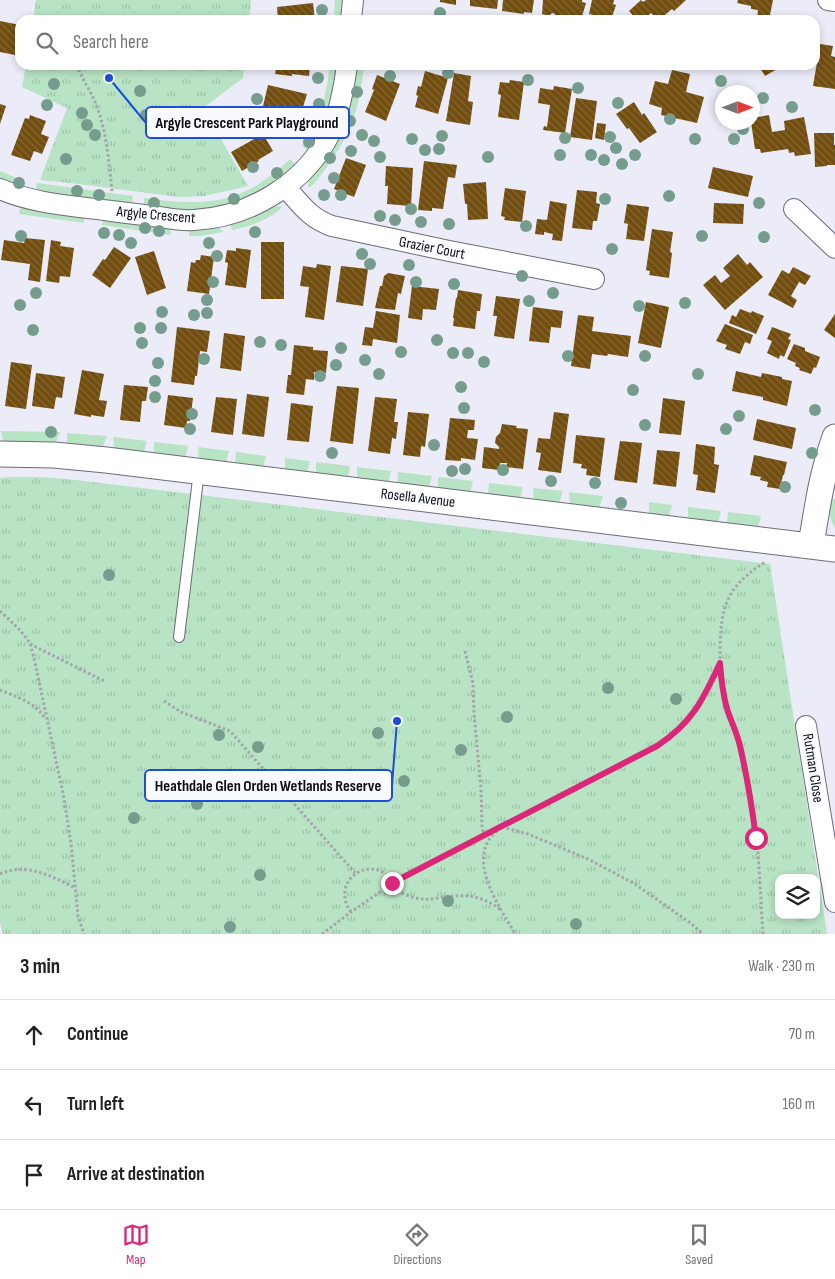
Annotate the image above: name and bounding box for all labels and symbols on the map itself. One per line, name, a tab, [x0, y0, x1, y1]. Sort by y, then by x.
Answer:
north arrow	[715, 85, 760, 130]
callout: Argyle Crescent Park Playground	[146, 107, 349, 138]
text: Argyle Crescent Park Playground	[154, 114, 339, 133]
street label: Argyle Crescent	[115, 202, 197, 228]
street label: Grazier Court	[397, 232, 467, 264]
street label: Rosella Avenue	[380, 484, 456, 512]
street label: Rutman Close	[798, 732, 828, 804]
callout: Heathdale Glen Orden Wetlands Reserve	[145, 770, 392, 801]
text: Heathdale Glen Orden Wetlands Reserve	[155, 777, 381, 796]
route start	[745, 827, 768, 850]
route end	[381, 872, 404, 895]

